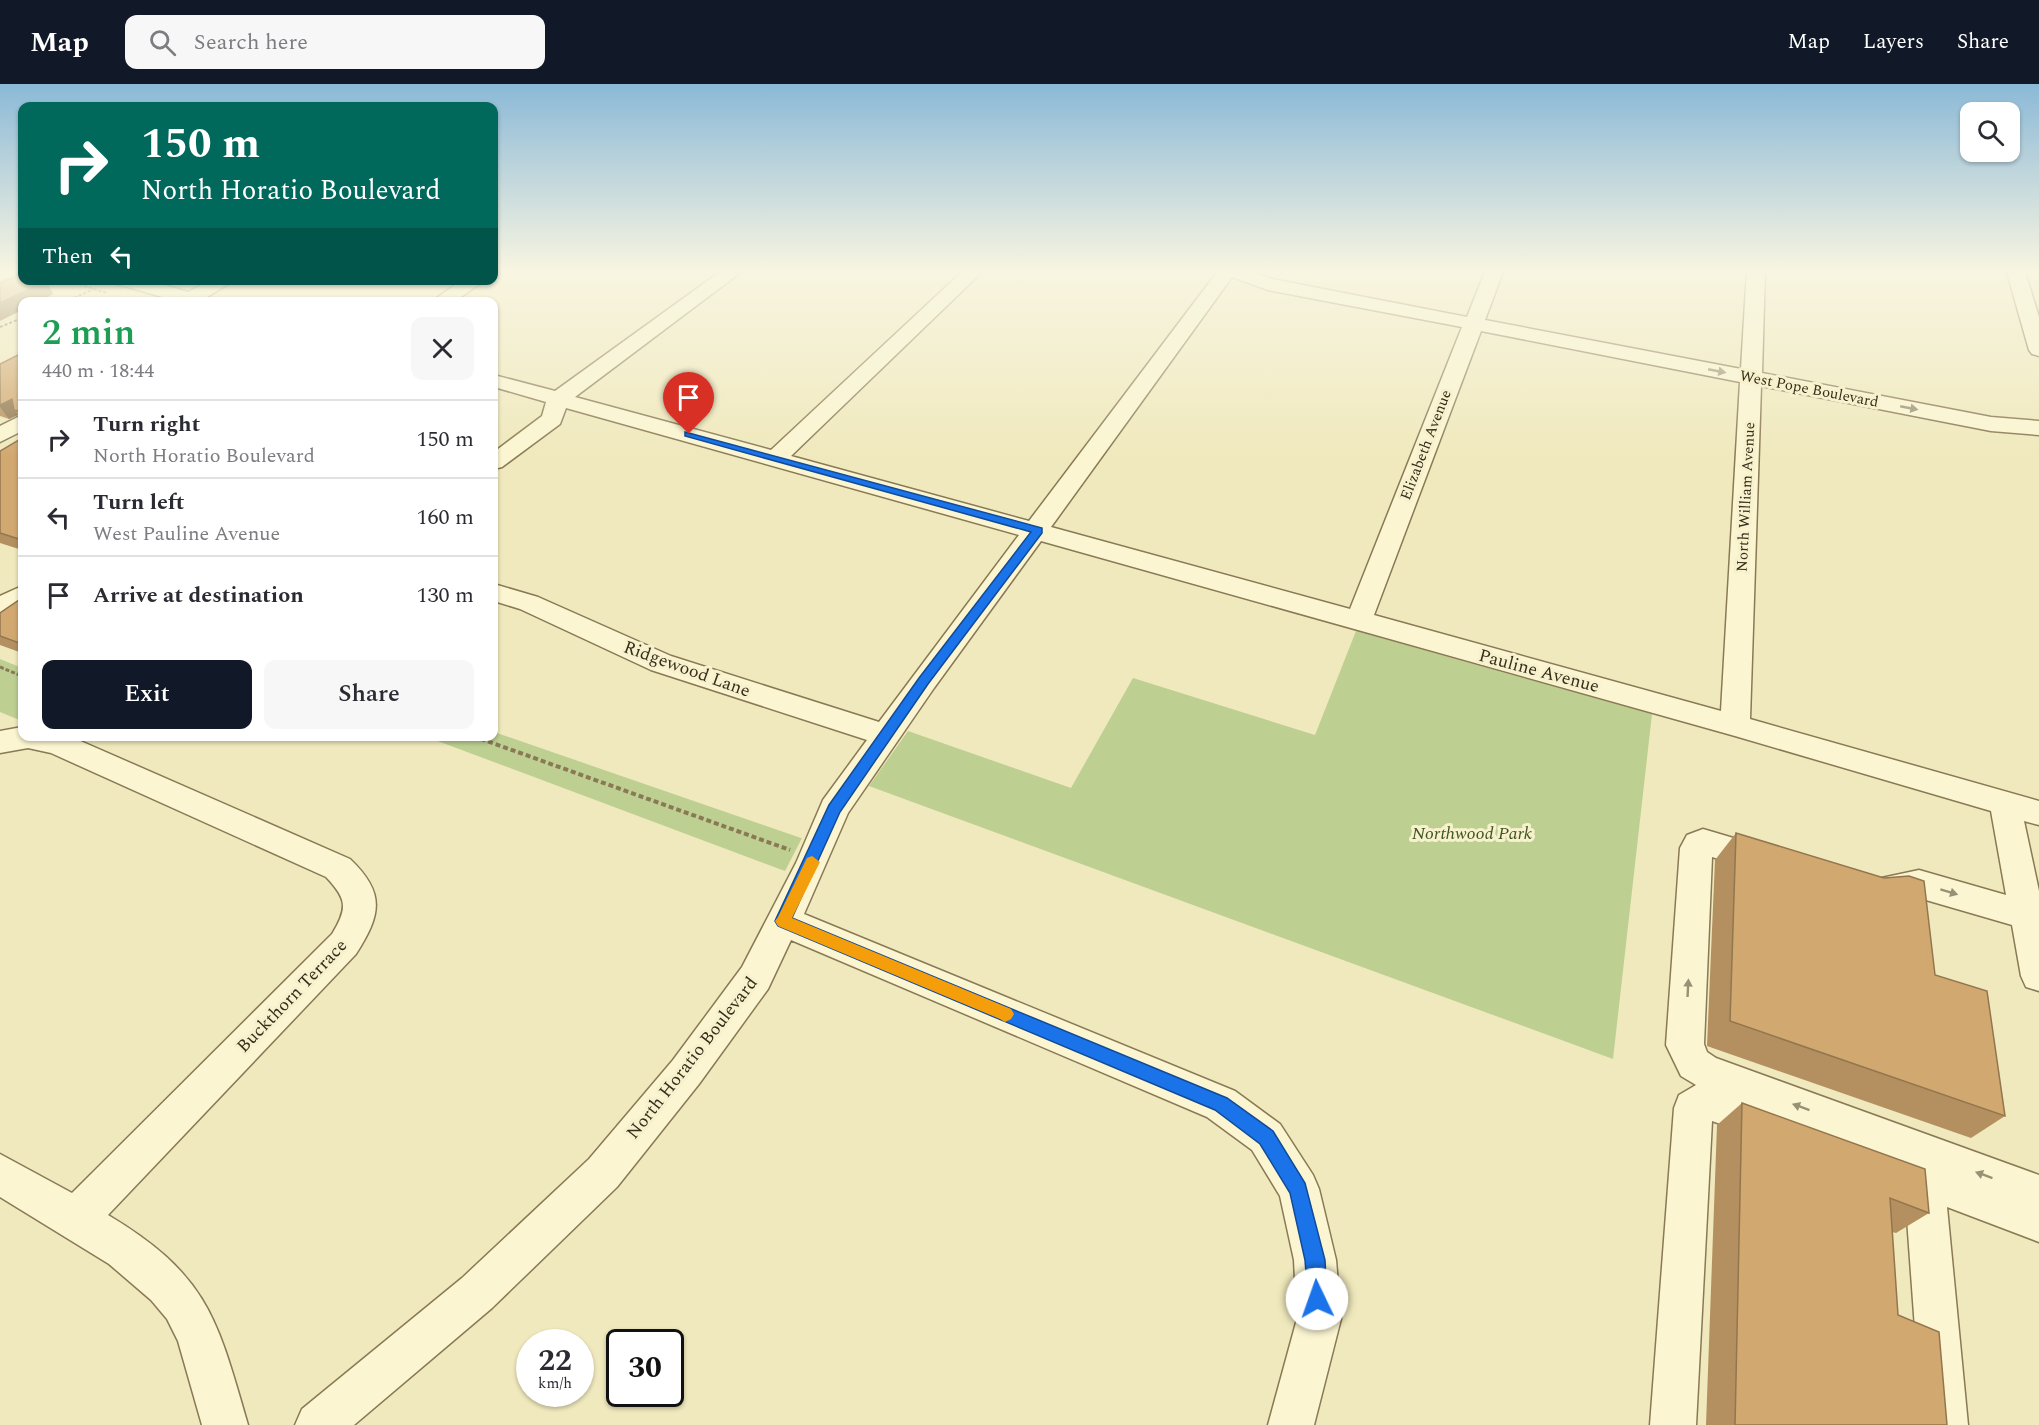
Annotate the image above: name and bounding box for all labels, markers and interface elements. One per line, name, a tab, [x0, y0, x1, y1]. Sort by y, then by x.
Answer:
search box	[125, 15, 545, 69]
text: Map	[30, 21, 89, 64]
icon: search	[146, 26, 179, 59]
text: Search here	[194, 26, 308, 59]
text: Map	[1788, 26, 1830, 58]
text: Layers	[1863, 26, 1924, 58]
text: Share	[1957, 26, 2009, 58]
map controls	[1960, 102, 2020, 162]
button: search	[1960, 102, 2020, 162]
text: 150 m	[141, 113, 260, 176]
icon: right	[42, 126, 120, 204]
text: North Horatio Boulevard	[141, 170, 441, 212]
text: Then	[42, 240, 93, 273]
icon: left	[105, 240, 138, 273]
text: 2 min	[42, 306, 135, 361]
button: close	[411, 317, 474, 380]
text: 440 m · 18:44	[42, 356, 154, 386]
street label: West Pope Boulevard	[1738, 364, 1880, 414]
one-way arrow	[1708, 367, 1727, 376]
pin	[663, 372, 714, 434]
icon: arrive	[672, 381, 705, 414]
street label: Elizabeth Avenue	[1394, 387, 1458, 503]
one-way arrow	[1899, 404, 1918, 413]
text: Turn right	[93, 408, 200, 441]
street label: North William Avenue	[1731, 421, 1761, 573]
icon: right	[42, 423, 75, 456]
text: 150 m	[417, 423, 474, 456]
text: North Horatio Boulevard	[93, 441, 315, 471]
text: Turn left	[93, 486, 185, 519]
icon: left	[42, 501, 75, 534]
text: 160 m	[417, 501, 474, 534]
text: West Pauline Avenue	[93, 519, 280, 549]
icon: arrive	[42, 579, 75, 612]
text: Arrive at destination	[93, 579, 304, 612]
text: 130 m	[417, 579, 474, 612]
street label: Ridgewood Lane	[620, 634, 754, 704]
street label: Pauline Avenue	[1476, 642, 1602, 700]
button: Exit	[42, 660, 252, 729]
button: Share	[264, 660, 474, 729]
park label: Northwood Park	[1412, 820, 1533, 847]
one-way arrow	[1941, 888, 1959, 897]
street label: Buckthorn Terrace	[230, 933, 354, 1059]
street label: North Horatio Boulevard	[620, 971, 764, 1145]
one-way arrow	[1683, 978, 1693, 997]
one-way arrow	[1792, 1102, 1810, 1112]
one-way arrow	[1975, 1170, 1993, 1179]
position arrow	[1285, 1267, 1349, 1331]
speed limit sign: 30	[606, 1329, 684, 1407]
text: 22	[538, 1338, 572, 1384]
text: km/h	[538, 1372, 572, 1395]

